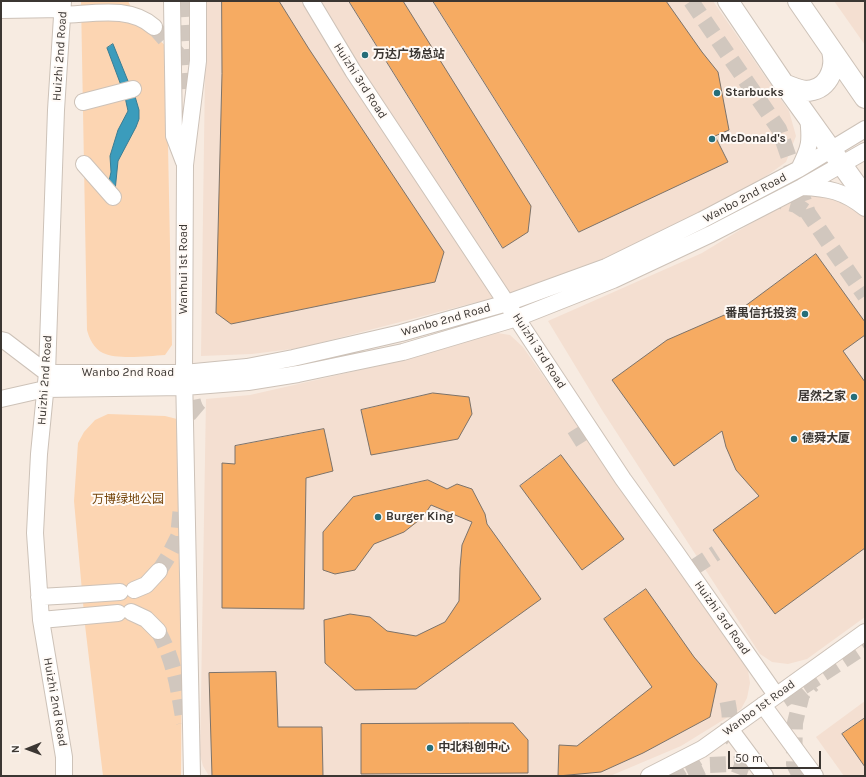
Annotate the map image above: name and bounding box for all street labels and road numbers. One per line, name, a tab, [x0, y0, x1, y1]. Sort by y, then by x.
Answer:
street label: Huizhi 2nd Road	[50, 11, 70, 101]
street label: Huizhi 3rd Road	[330, 40, 390, 122]
street label: Wanbo 2nd Road	[701, 170, 789, 226]
street label: Wanhui 1st Road	[177, 224, 191, 314]
street label: Wanbo 2nd Road	[400, 300, 492, 340]
street label: Huizhi 3rd Road	[509, 310, 569, 392]
street label: Huizhi 2nd Road	[35, 335, 55, 425]
street label: Wanbo 2nd Road	[82, 366, 174, 380]
street label: Huizhi 3rd Road	[691, 578, 753, 658]
street label: Huizhi 2nd Road	[40, 656, 70, 748]
street label: Wanbo 1st Road	[720, 677, 798, 739]

